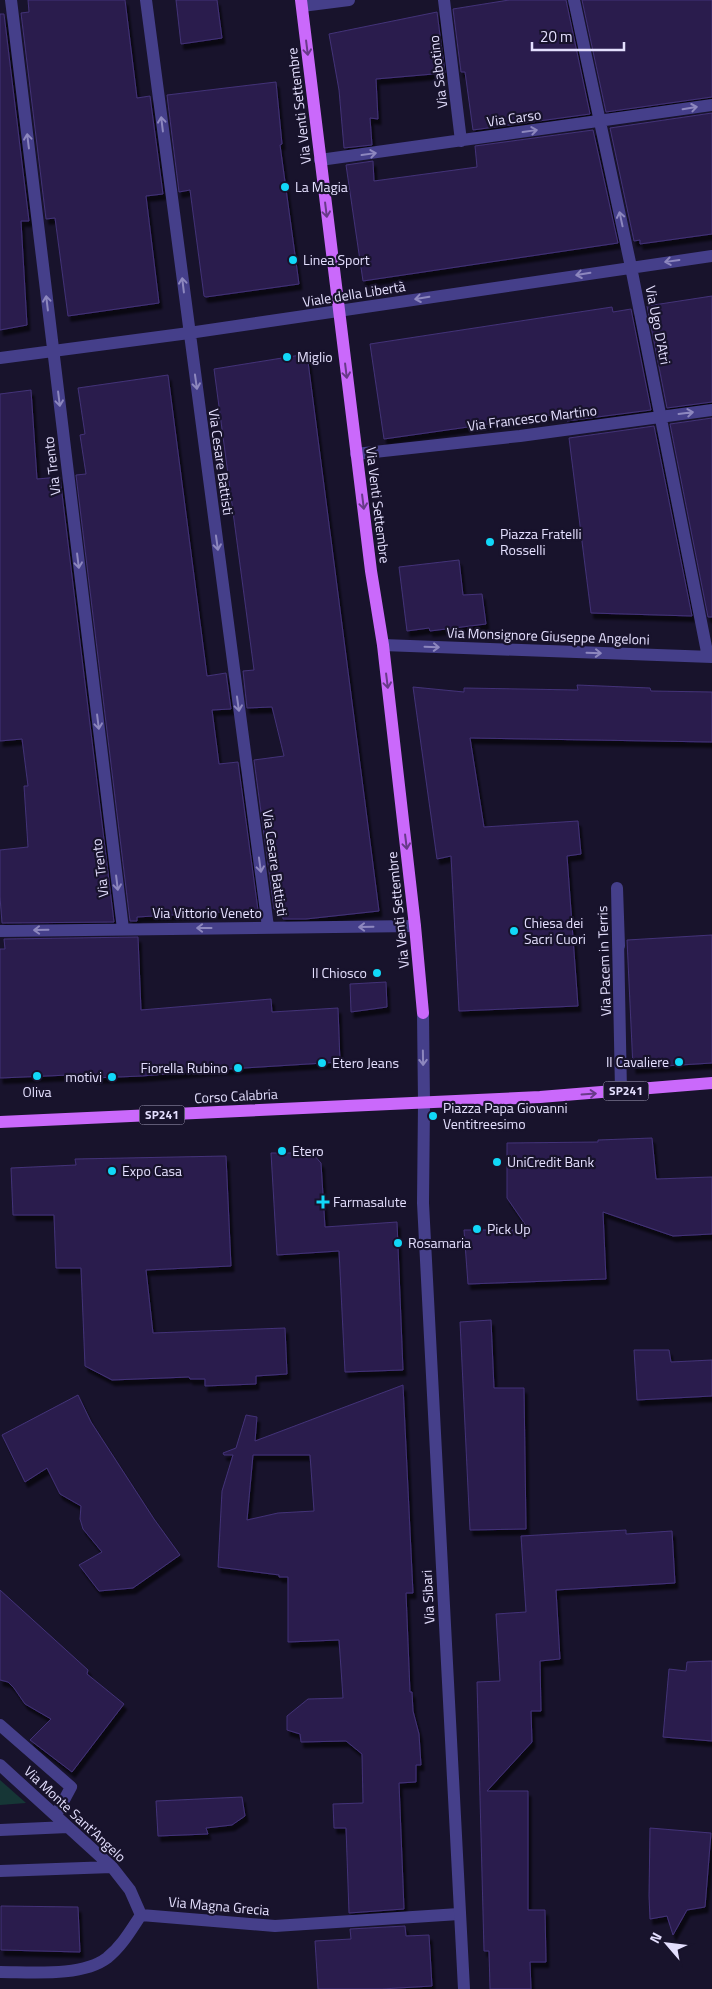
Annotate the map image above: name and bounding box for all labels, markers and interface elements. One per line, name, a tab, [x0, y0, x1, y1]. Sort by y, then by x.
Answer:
scale bar	[532, 20, 624, 52]
text: 20 m	[540, 25, 573, 48]
street label: Via Sabotino	[423, 34, 452, 110]
one-way arrow	[302, 40, 312, 56]
street label: Via Venti Settembre	[281, 47, 316, 165]
street label: Via Carso	[485, 103, 542, 132]
one-way arrow	[682, 103, 698, 113]
one-way arrow	[157, 116, 167, 132]
one-way arrow	[521, 126, 537, 136]
one-way arrow	[23, 133, 33, 149]
one-way arrow	[360, 148, 376, 158]
place label: La Magia	[295, 176, 348, 197]
marker: La Magia	[279, 181, 291, 193]
one-way arrow	[321, 201, 331, 217]
one-way arrow	[616, 212, 625, 228]
place label: Linea Sport	[303, 249, 370, 270]
marker: Linea Sport	[287, 254, 299, 266]
one-way arrow	[664, 257, 680, 267]
one-way arrow	[575, 270, 591, 280]
street label: Viale della Libertà	[301, 275, 407, 312]
one-way arrow	[178, 277, 188, 293]
street label: Via Ugo D'Atri	[641, 284, 676, 366]
one-way arrow	[415, 294, 431, 304]
one-way arrow	[42, 295, 52, 311]
place label: Miglio	[297, 346, 333, 367]
marker: Miglio	[281, 351, 293, 363]
one-way arrow	[341, 363, 351, 379]
one-way arrow	[191, 373, 201, 389]
one-way arrow	[54, 391, 64, 407]
street label: Via Francesco Martino	[466, 399, 598, 436]
street label: Via Cesare Battisti	[204, 407, 239, 517]
one-way arrow	[678, 408, 694, 418]
street label: Via Trento	[37, 435, 66, 497]
street label: Via Venti Settembre	[361, 446, 396, 564]
one-way arrow	[358, 494, 368, 510]
place label: Piazza Fratelli Rosselli	[500, 523, 582, 560]
one-way arrow	[212, 535, 222, 551]
marker: Piazza Fratelli Rosselli	[484, 536, 496, 548]
one-way arrow	[73, 552, 83, 568]
street label: Via Monsignore Giuseppe Angeloni	[446, 621, 650, 650]
one-way arrow	[424, 642, 440, 652]
one-way arrow	[586, 648, 602, 657]
one-way arrow	[382, 672, 392, 688]
one-way arrow	[233, 696, 243, 712]
one-way arrow	[93, 714, 103, 730]
street label: Via Cesare Battisti	[258, 808, 293, 918]
one-way arrow	[401, 834, 411, 850]
street label: Via Trento	[85, 837, 114, 899]
street label: Via Venti Settembre	[381, 851, 414, 969]
one-way arrow	[255, 857, 265, 873]
one-way arrow	[112, 875, 122, 891]
street label: Via Vittorio Veneto	[152, 902, 262, 923]
street label: Via Pacem in Terris	[591, 905, 616, 1017]
place label: Chiesa dei Sacri Cuori	[524, 912, 586, 949]
one-way arrow	[359, 922, 375, 931]
one-way arrow	[196, 923, 212, 933]
marker: Chiesa dei Sacri Cuori	[508, 925, 520, 937]
one-way arrow	[34, 926, 50, 935]
place label: Il Chiosco	[312, 962, 367, 983]
marker: Il Chiosco	[371, 967, 383, 979]
one-way arrow	[418, 1050, 428, 1066]
place label: Il Cavaliere	[606, 1051, 669, 1072]
place label: Etero Jeans	[332, 1052, 399, 1073]
marker: Il Cavaliere	[673, 1056, 685, 1068]
place label: Fiorella Rubino	[140, 1057, 228, 1078]
marker: Etero Jeans	[316, 1057, 328, 1069]
marker: Fiorella Rubino	[232, 1062, 244, 1074]
place label: motivi	[65, 1066, 102, 1087]
marker: Oliva	[31, 1070, 43, 1082]
marker: motivi	[106, 1071, 118, 1083]
place label: Oliva	[22, 1081, 52, 1102]
road number: SP241	[604, 1082, 648, 1100]
street label: Corso Calabria	[194, 1083, 278, 1108]
one-way arrow	[580, 1089, 596, 1098]
place label: Piazza Papa Giovanni Ventitreesimo	[443, 1097, 568, 1134]
road number: SP241	[140, 1106, 184, 1124]
marker: Piazza Papa Giovanni Ventitreesimo	[427, 1110, 439, 1122]
place label: Etero	[292, 1140, 324, 1161]
marker: Etero	[276, 1145, 288, 1157]
place label: UniCredit Bank	[507, 1151, 595, 1172]
marker: UniCredit Bank	[491, 1156, 503, 1168]
place label: Expo Casa	[122, 1160, 182, 1181]
marker: Expo Casa	[106, 1165, 118, 1177]
place label: Farmasalute	[333, 1191, 407, 1212]
marker: Farmasalute	[317, 1196, 329, 1208]
place label: Pick Up	[487, 1218, 531, 1239]
marker: Pick Up	[471, 1223, 483, 1235]
place label: Rosamaria	[408, 1232, 471, 1253]
marker: Rosamaria	[392, 1237, 404, 1249]
street label: Via Sibari	[416, 1569, 439, 1625]
street label: Via Monte Sant'Angelo	[20, 1761, 131, 1867]
street label: Via Magna Grecia	[168, 1891, 271, 1920]
north arrow	[642, 1919, 692, 1969]
text: N	[644, 1928, 667, 1947]

